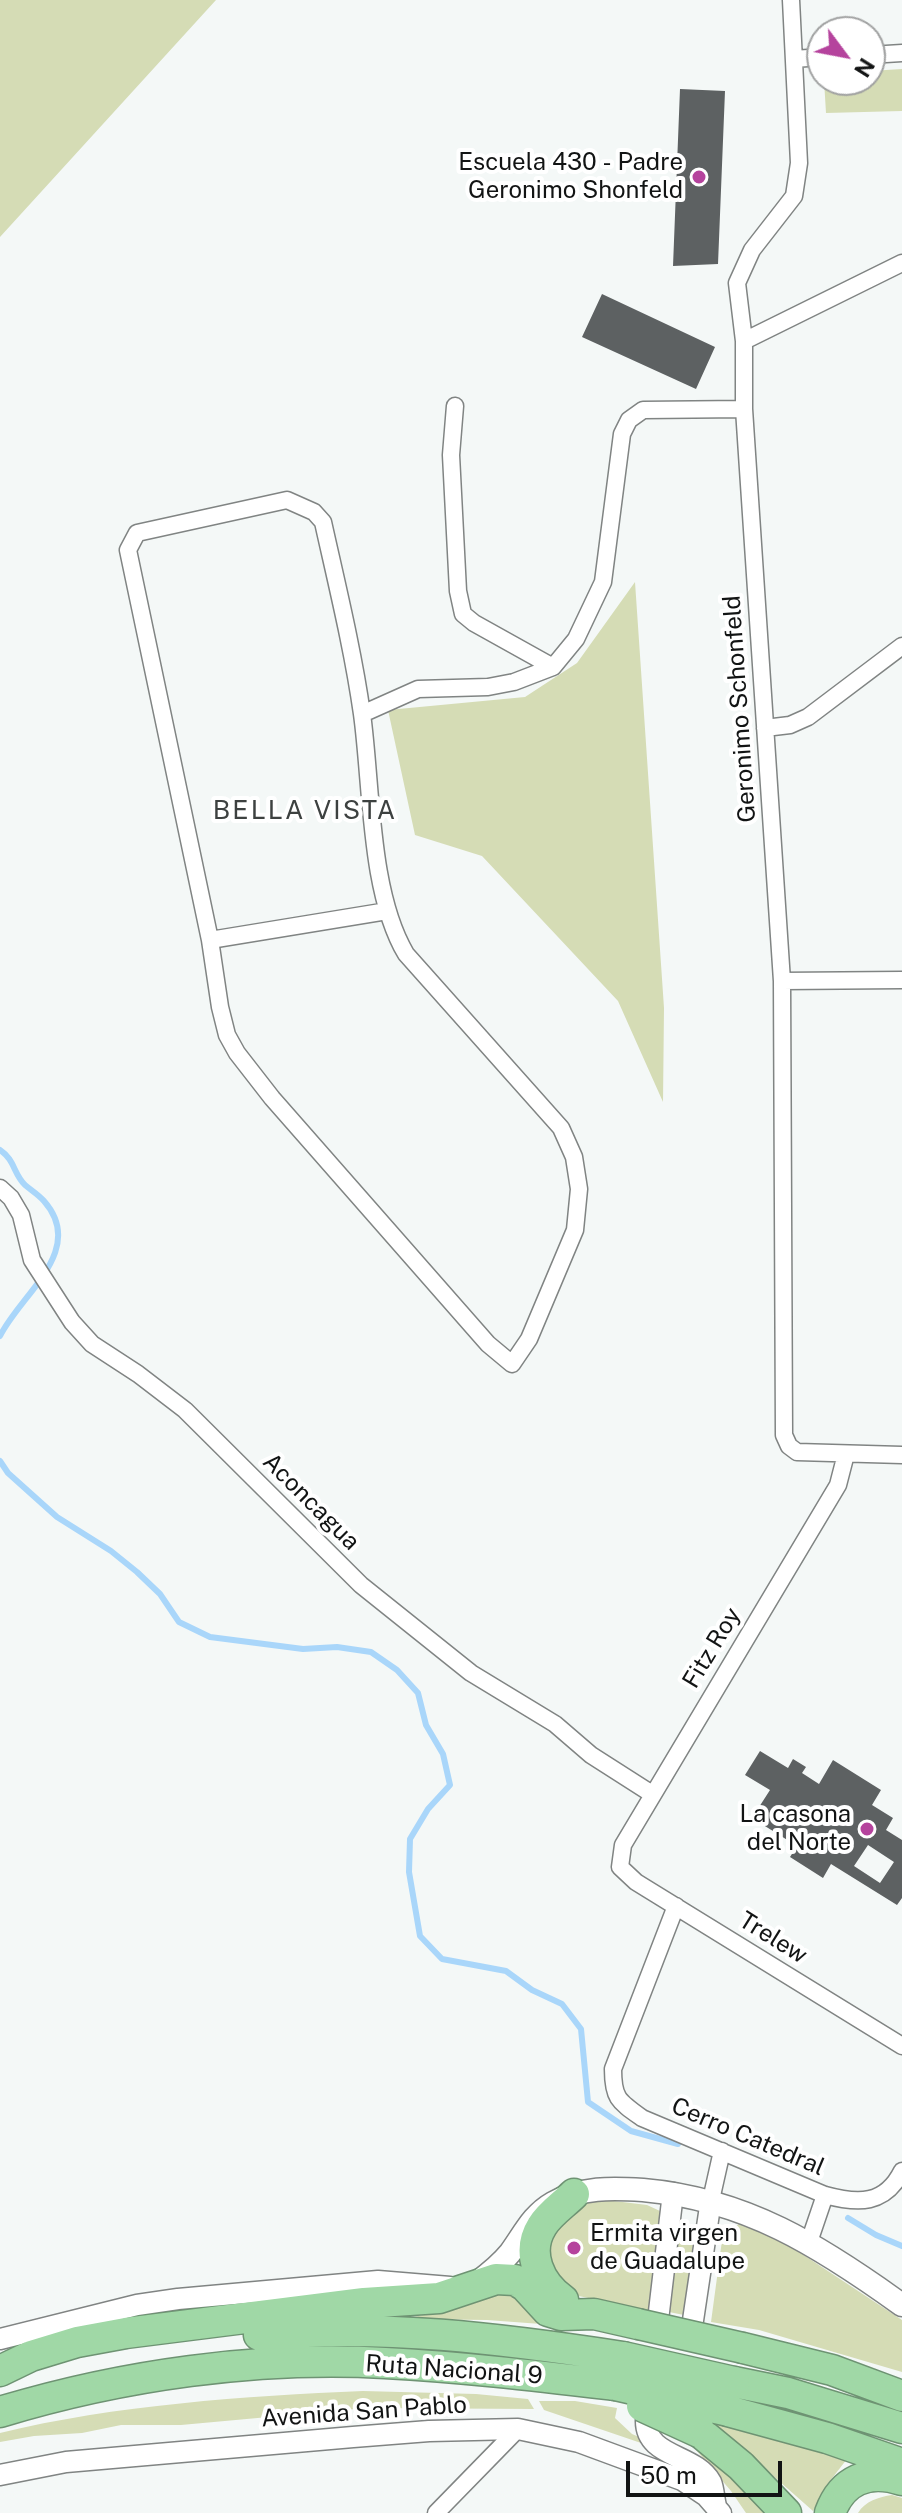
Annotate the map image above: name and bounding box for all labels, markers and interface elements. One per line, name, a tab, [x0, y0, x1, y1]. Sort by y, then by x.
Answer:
north arrow	[806, 16, 886, 96]
text: N	[849, 53, 880, 82]
place label: Escuela 430 - Padre Geronimo Shonfeld	[458, 149, 683, 205]
marker: Escuela 430 - Padre Geronimo Shonfeld	[690, 168, 708, 186]
street label: Geronimo Schonfeld	[718, 594, 762, 824]
district label: BELLA VISTA	[213, 795, 397, 827]
street label: Aconcagua	[257, 1448, 365, 1556]
street label: Fitz Roy	[677, 1602, 747, 1694]
place label: La casona del Norte	[740, 1801, 851, 1857]
marker: La casona del Norte	[858, 1820, 876, 1838]
street label: Trelew	[734, 1906, 812, 1970]
street label: Cerro Catedral	[667, 2092, 829, 2182]
place label: Ermita virgen de Guadalupe	[590, 2220, 745, 2276]
marker: Ermita virgen de Guadalupe	[565, 2239, 583, 2257]
street label: Ruta Nacional 9	[365, 2349, 543, 2391]
street label: Avenida San Pablo	[260, 2390, 468, 2434]
scale bar	[630, 2445, 786, 2495]
text: 50 m	[640, 2461, 697, 2489]

